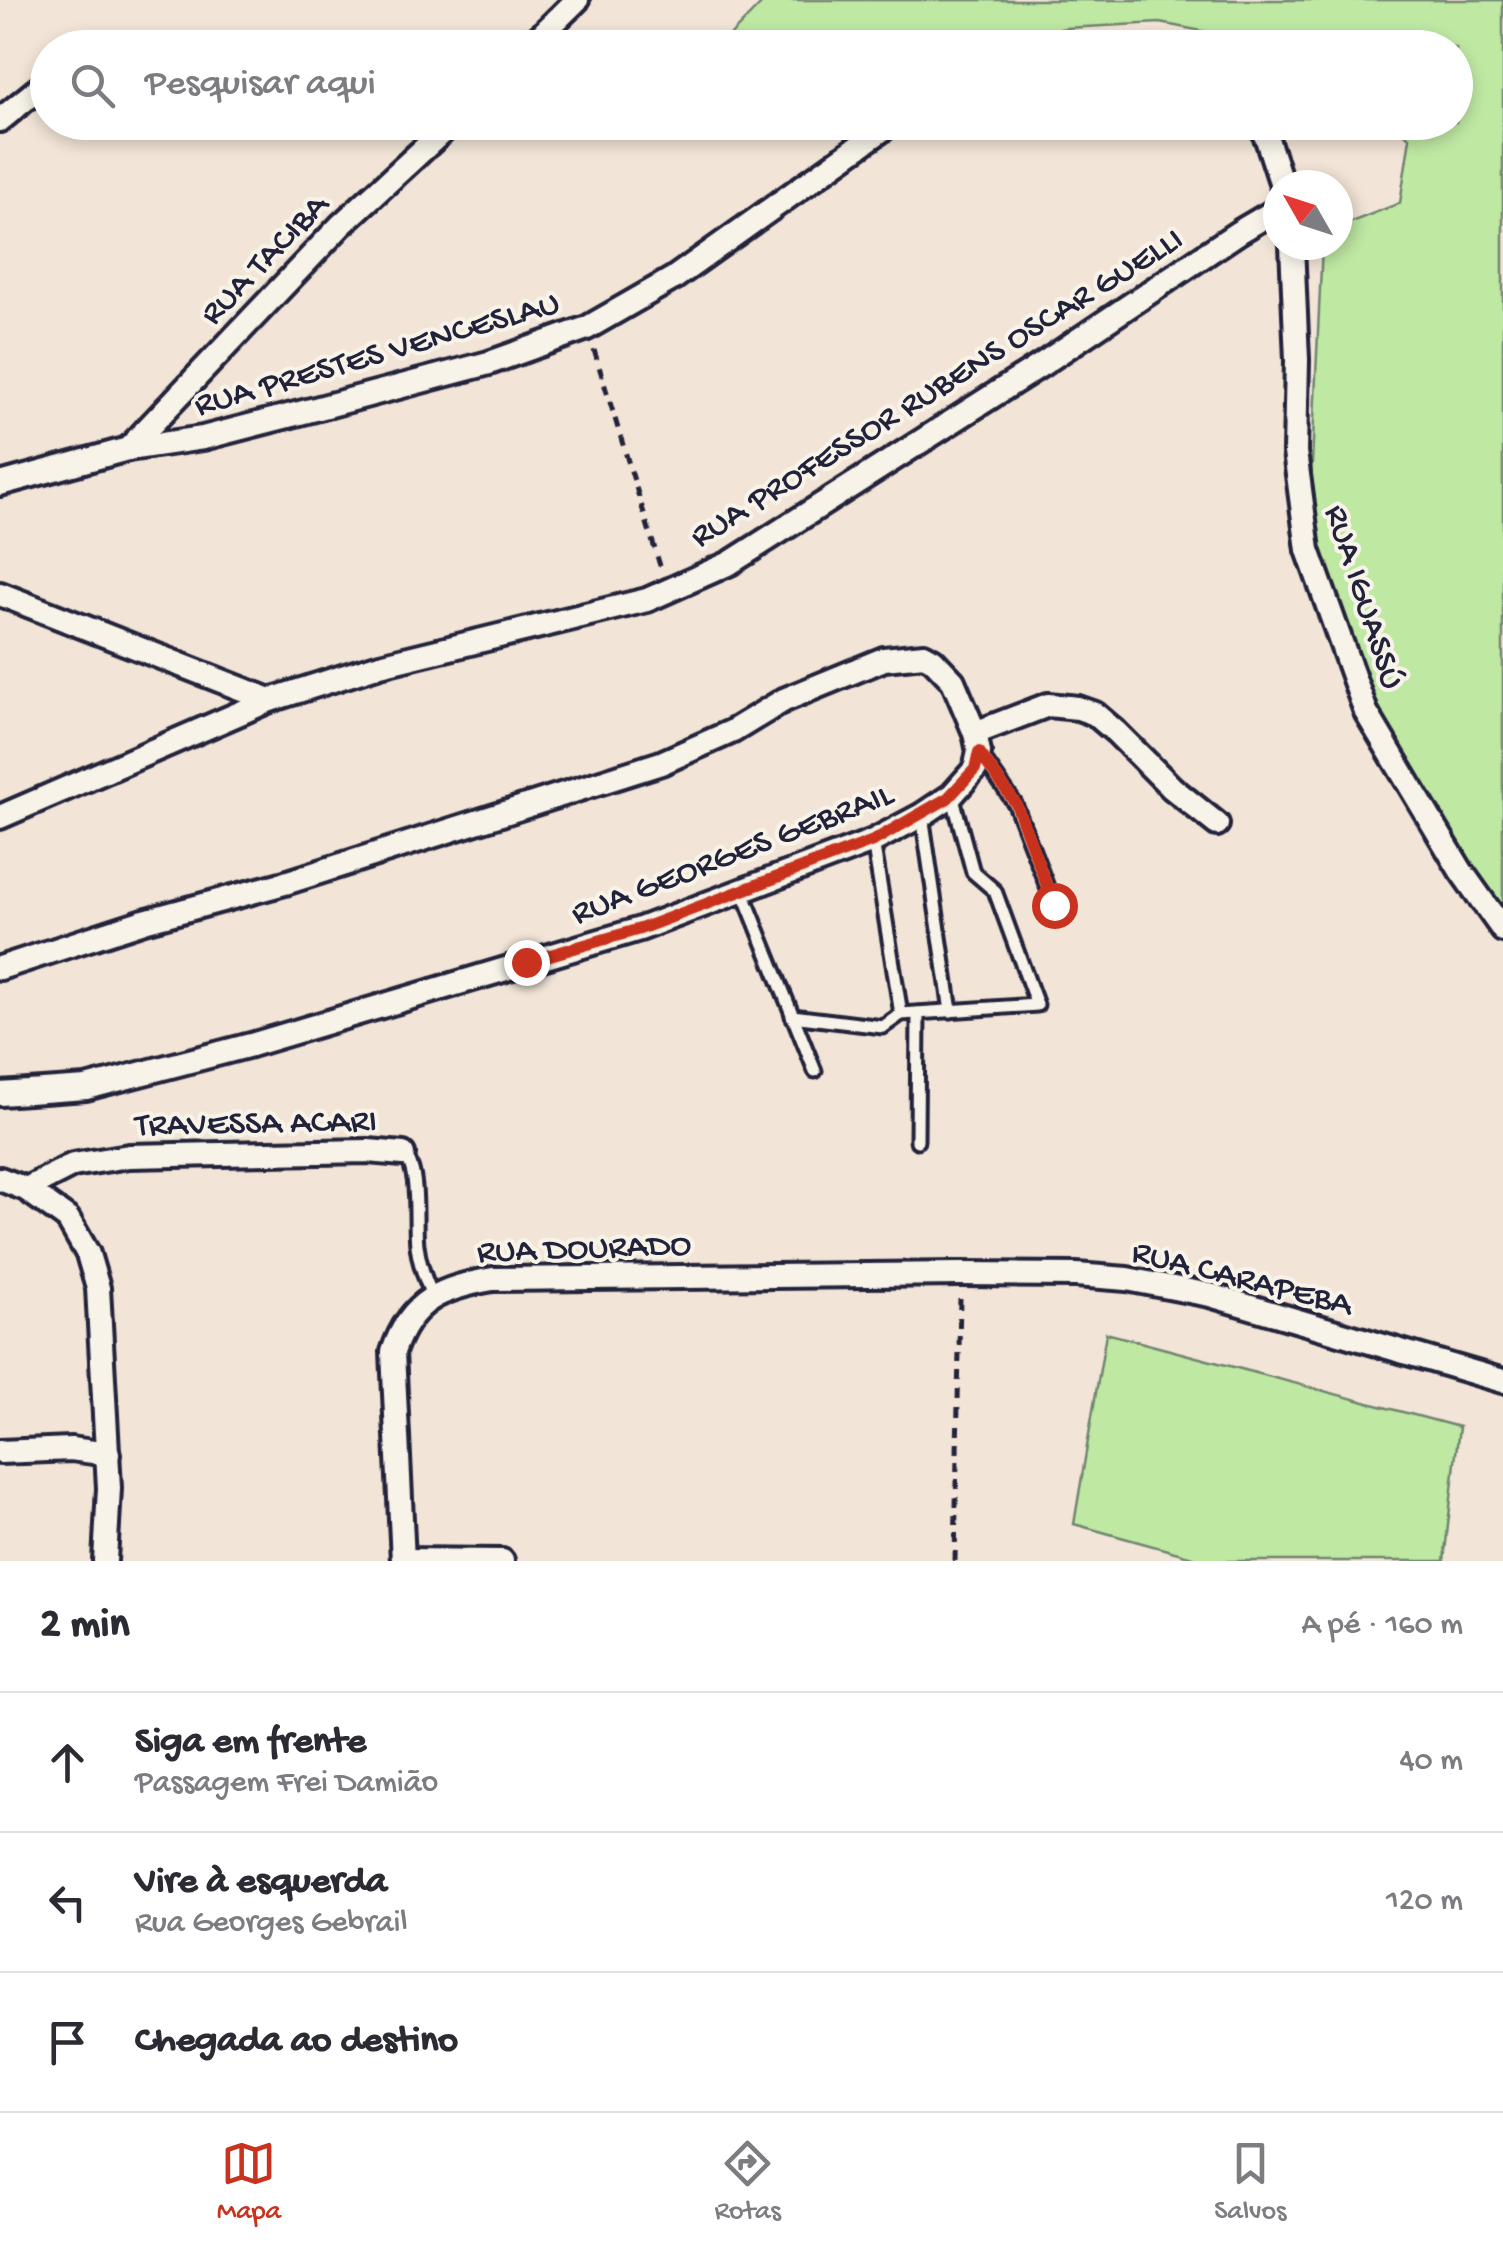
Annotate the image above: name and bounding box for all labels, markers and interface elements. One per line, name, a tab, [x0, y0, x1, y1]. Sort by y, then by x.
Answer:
search box	[30, 30, 1473, 140]
icon: search	[65, 58, 120, 113]
text: Pesquisar aqui	[145, 63, 376, 107]
north arrow	[1263, 170, 1353, 260]
street label: RUA TACIBA	[193, 185, 341, 335]
street label: RUA PROFESSOR RUBENS OSCAR GUELLI	[684, 220, 1192, 559]
street label: RUA PRESTES VENCESLAU	[190, 285, 565, 428]
street label: RUA IGUASSÚ	[1313, 500, 1411, 695]
street label: RUA GEORGES GEBRAIL	[566, 775, 901, 936]
route start	[1032, 883, 1078, 929]
route end	[504, 940, 550, 986]
street label: TRAVESSA ACARI	[133, 1103, 378, 1148]
street label: RUA DOURADO	[476, 1226, 692, 1275]
street label: RUA CARAPEBA	[1127, 1233, 1358, 1328]
text: 2 min	[40, 1602, 129, 1651]
text: A pé · 160 m	[1301, 1607, 1463, 1645]
text: Siga em frente	[135, 1721, 366, 1765]
icon: ahead	[40, 1735, 95, 1790]
text: 40 m	[1399, 1743, 1463, 1781]
text: Passagem Frei Damião	[135, 1765, 438, 1803]
text: Vire à esquerda	[135, 1861, 387, 1905]
icon: left	[40, 1875, 95, 1930]
text: 120 m	[1386, 1883, 1463, 1921]
text: Rua Georges Gebrail	[135, 1905, 408, 1943]
icon: arrive	[40, 2015, 95, 2070]
text: Chegada ao destino	[135, 2020, 458, 2064]
tab: Mapa	[217, 2136, 281, 2229]
tab: Rotas	[714, 2136, 781, 2229]
tab: Salvos	[1214, 2136, 1286, 2229]

